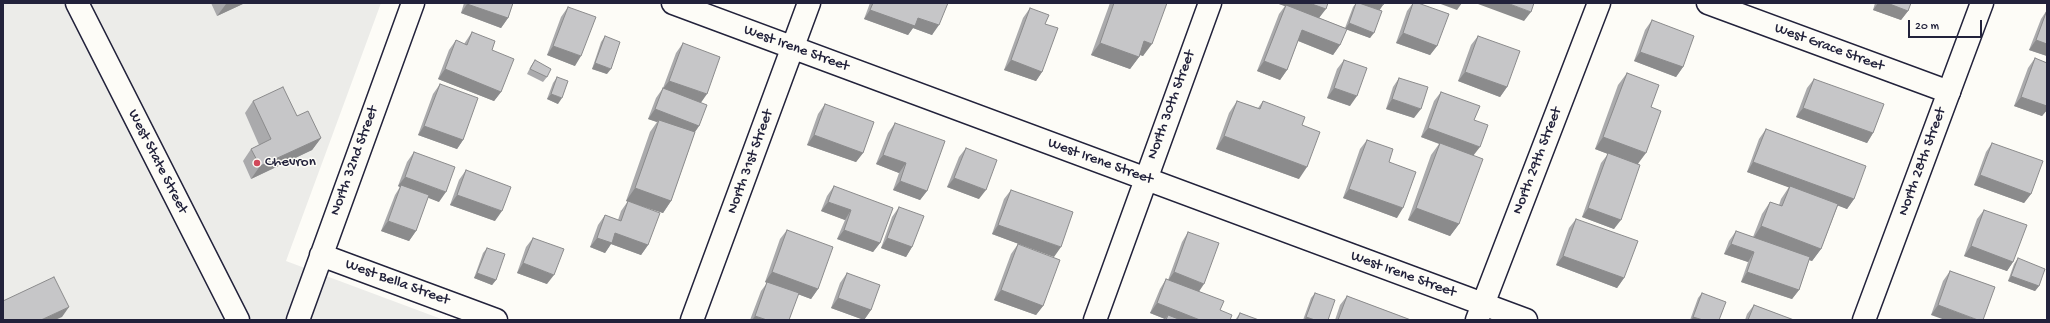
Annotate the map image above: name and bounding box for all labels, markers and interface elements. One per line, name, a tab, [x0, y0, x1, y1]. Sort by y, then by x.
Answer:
scale bar	[1910, 12, 1984, 38]
street label: West Grace Street	[1772, 20, 1886, 76]
text: 20 m	[1915, 20, 1939, 34]
street label: West Irene Street	[741, 22, 851, 76]
street label: North 30th Street	[1144, 48, 1200, 162]
street label: North 32nd Street	[327, 104, 383, 218]
street label: North 29th Street	[1509, 105, 1567, 217]
street label: North 28th Street	[1895, 105, 1951, 219]
street label: West State Street	[123, 107, 191, 217]
street label: North 31st Street	[724, 107, 778, 217]
street label: West Irene Street	[1045, 135, 1155, 189]
place label: Chevron	[265, 154, 316, 172]
marker: Chevron	[252, 158, 262, 168]
street label: West Irene Street	[1348, 248, 1458, 302]
street label: West Bella Street	[342, 256, 452, 310]

